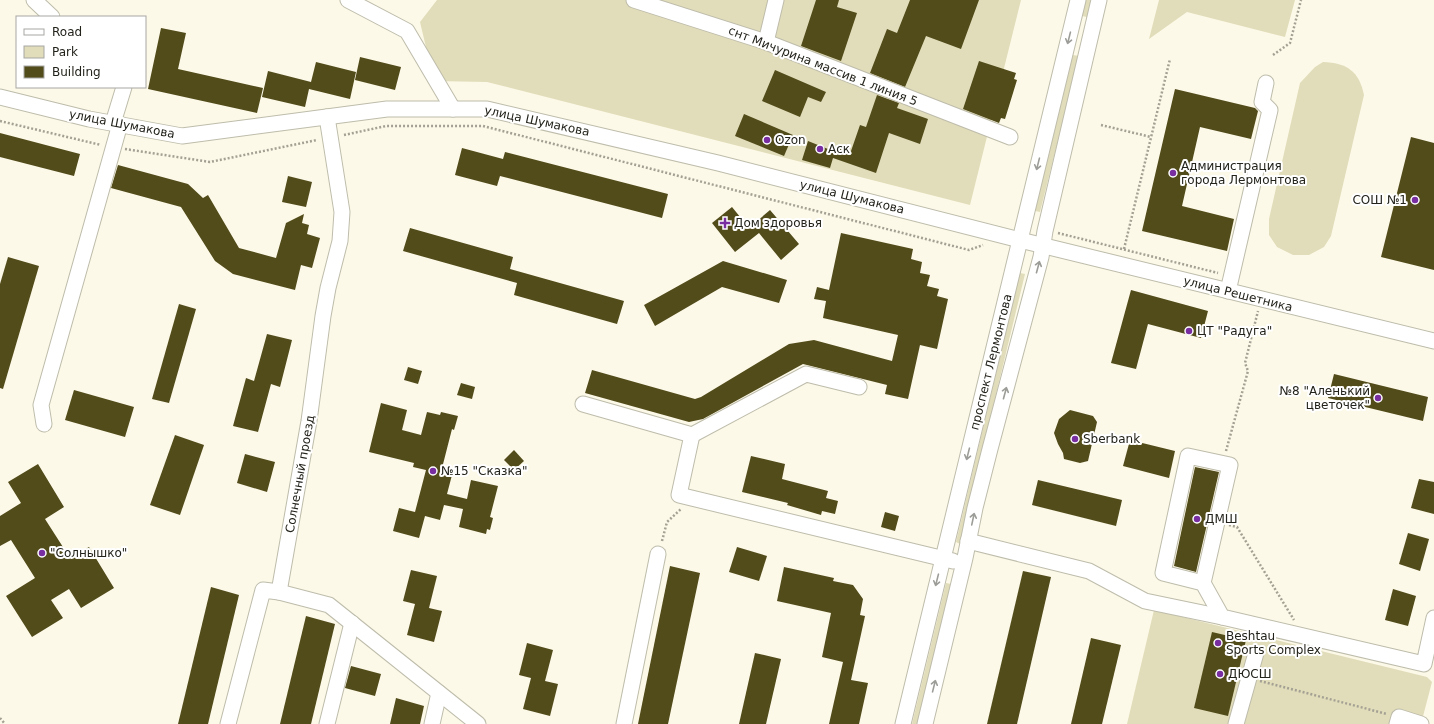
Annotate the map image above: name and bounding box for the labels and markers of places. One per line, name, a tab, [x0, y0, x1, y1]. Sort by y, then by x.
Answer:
place label: Ozon	[775, 133, 806, 147]
marker: Ozon	[762, 135, 772, 145]
place label: Аск	[828, 142, 850, 156]
marker: Аск	[815, 144, 825, 154]
place label: Администрация города Лермонтова	[1181, 159, 1306, 187]
marker: Администрация города Лермонтова	[1168, 168, 1178, 178]
place label: СОШ №1	[1352, 193, 1407, 207]
marker: СОШ №1	[1410, 195, 1420, 205]
place label: Дом здоровья	[734, 216, 822, 230]
marker: Дом здоровья	[719, 217, 731, 229]
place label: ЦТ "Радуга"	[1197, 324, 1272, 338]
marker: ЦТ "Радуга"	[1184, 326, 1194, 336]
place label: №8 "Аленький цветочек"	[1280, 384, 1370, 412]
marker: №8 "Аленький цветочек"	[1373, 393, 1383, 403]
place label: Sberbank	[1083, 432, 1140, 446]
marker: Sberbank	[1070, 434, 1080, 444]
place label: №15 "Сказка"	[441, 464, 528, 478]
marker: №15 "Сказка"	[428, 466, 438, 476]
place label: ДМШ	[1205, 512, 1238, 526]
marker: ДМШ	[1192, 514, 1202, 524]
place label: "Солнышко"	[50, 546, 127, 560]
marker: "Солнышко"	[37, 548, 47, 558]
place label: Beshtau Sports Complex	[1226, 629, 1321, 657]
marker: Beshtau Sports Complex	[1213, 638, 1223, 648]
place label: ДЮСШ	[1228, 667, 1272, 681]
marker: ДЮСШ	[1215, 669, 1225, 679]

